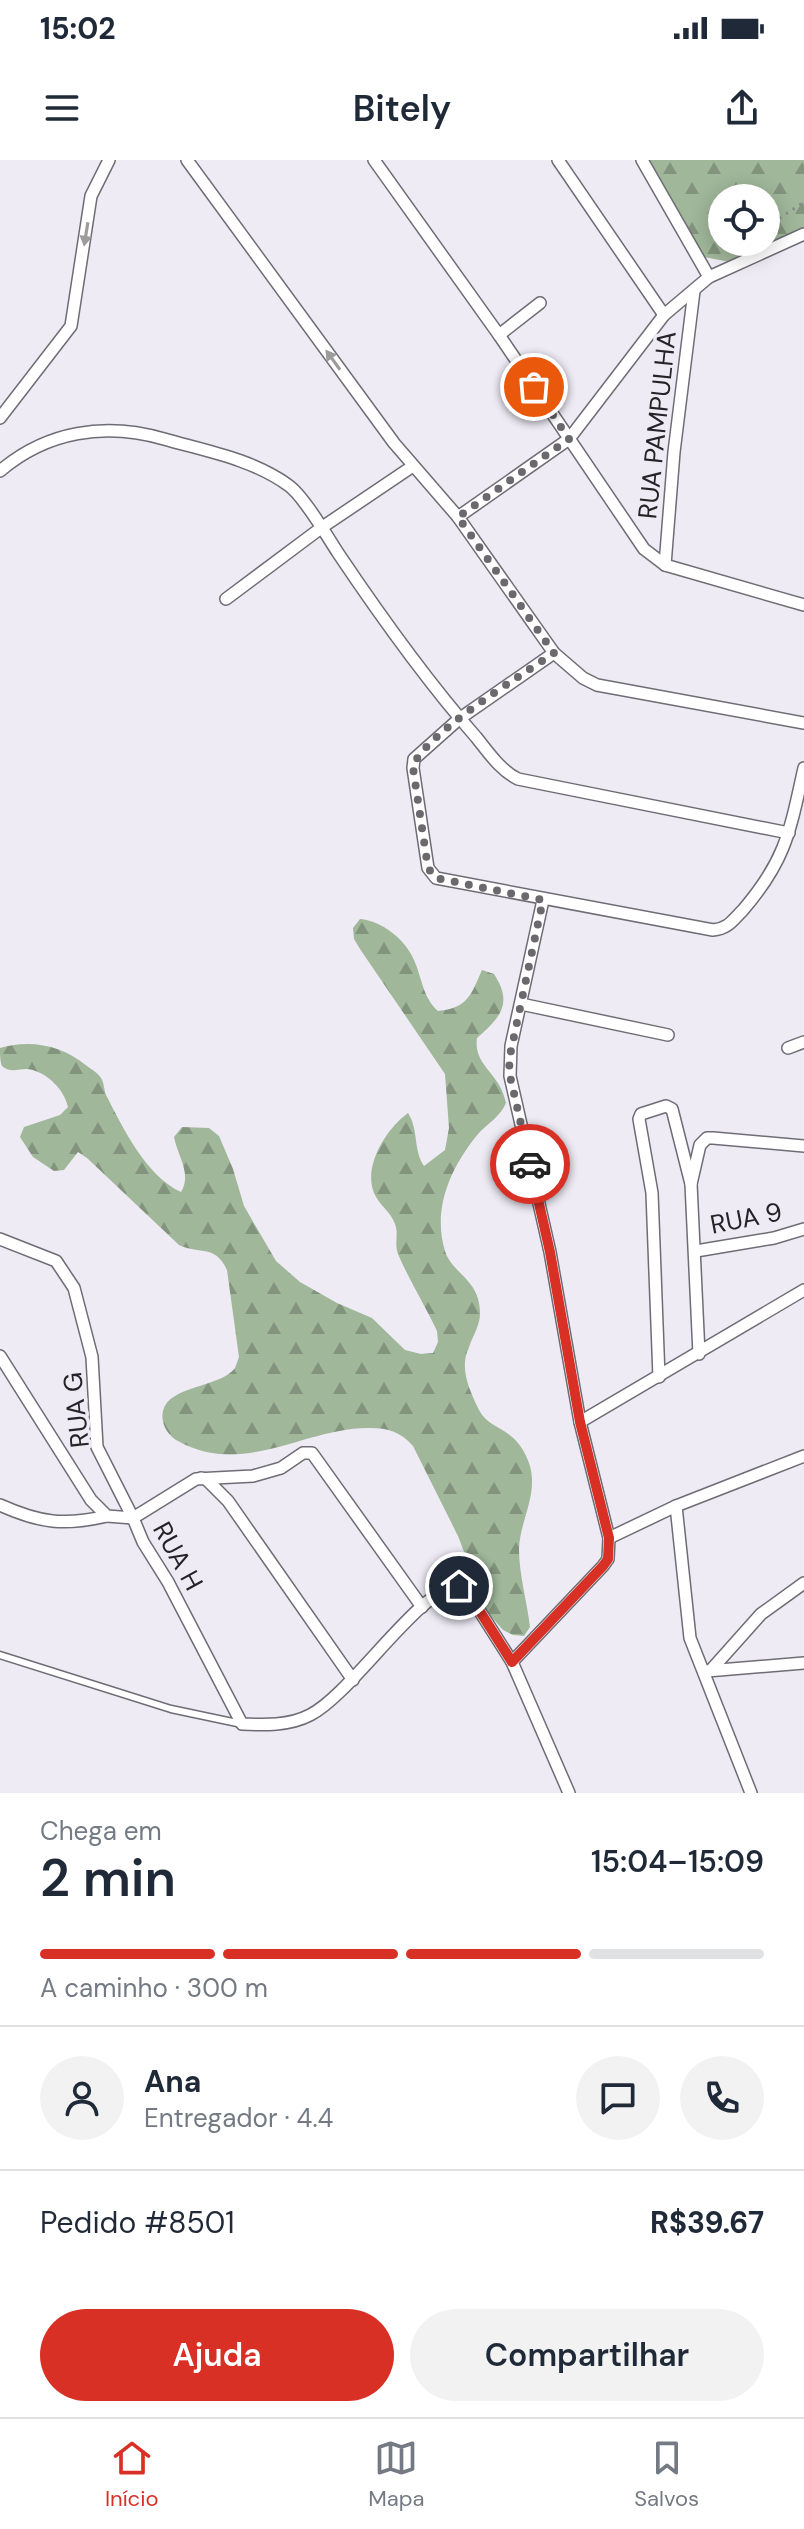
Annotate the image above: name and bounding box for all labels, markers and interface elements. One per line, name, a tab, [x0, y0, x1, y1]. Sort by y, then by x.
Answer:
text: 15:02	[40, 9, 116, 48]
text: Bitely	[353, 85, 451, 132]
icon: menu	[40, 86, 84, 130]
icon: share	[720, 86, 764, 130]
map controls	[708, 184, 780, 256]
button: locate	[708, 184, 780, 256]
one-way arrow	[79, 221, 92, 246]
street label: RUA PAMPULHA	[630, 329, 684, 521]
one-way arrow	[326, 350, 341, 371]
pin	[500, 353, 568, 421]
icon: bag	[512, 365, 556, 409]
courier	[490, 1124, 570, 1204]
icon: car	[508, 1142, 552, 1186]
street label: RUA 9	[707, 1194, 785, 1242]
street label: RUA G	[55, 1371, 97, 1449]
street label: RUA H	[145, 1516, 211, 1596]
pin	[425, 1552, 493, 1620]
icon: home	[437, 1564, 481, 1608]
text: Chega em	[40, 1814, 162, 1848]
text: 15:04–15:09	[591, 1842, 764, 1881]
text: 2 min	[40, 1844, 176, 1912]
text: A caminho · 300 m	[40, 1971, 268, 2005]
button: person	[40, 2056, 124, 2140]
button: chat	[576, 2056, 660, 2140]
button: phone	[680, 2056, 764, 2140]
text: Ana	[144, 2062, 201, 2101]
text: Entregador · 4.4	[144, 2101, 333, 2135]
text: Pedido #8501	[40, 2203, 235, 2242]
text: R$39.67	[650, 2203, 764, 2242]
button: Ajuda	[40, 2309, 394, 2401]
button: Compartilhar	[410, 2309, 764, 2401]
tab: Início	[105, 2436, 158, 2513]
tab: Mapa	[368, 2436, 425, 2513]
tab: Salvos	[634, 2436, 699, 2513]

